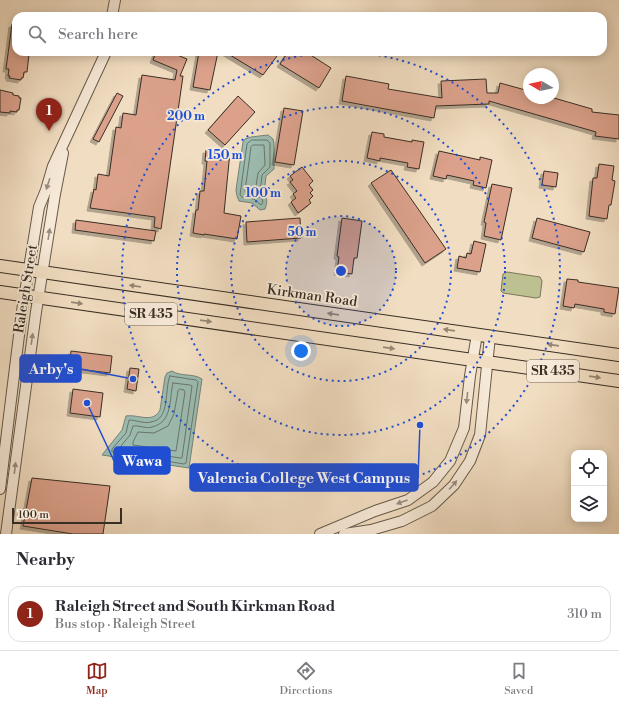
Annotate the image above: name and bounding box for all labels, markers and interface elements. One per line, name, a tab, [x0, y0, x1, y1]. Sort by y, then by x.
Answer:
search box	[12, 12, 607, 56]
icon: search	[26, 23, 48, 45]
text: Search here	[58, 25, 138, 44]
north arrow	[523, 68, 559, 104]
pin: 1	[36, 98, 62, 131]
text: 200 m	[167, 109, 205, 124]
text: 150 m	[208, 148, 242, 163]
one-way arrow	[45, 178, 51, 190]
text: 100 m	[245, 186, 281, 201]
text: 50 m	[287, 225, 317, 240]
one-way arrow	[46, 228, 52, 240]
street label: Raleigh Street	[10, 243, 42, 335]
centre of rings	[334, 264, 348, 278]
street label: Kirkman Road	[266, 281, 358, 311]
one-way arrow	[129, 282, 141, 289]
one-way arrow	[71, 300, 83, 306]
road number: SR 435	[125, 303, 177, 325]
one-way arrow	[327, 311, 339, 317]
one-way arrow	[200, 318, 212, 324]
one-way arrow	[443, 327, 455, 333]
one-way arrow	[29, 333, 35, 345]
your location	[291, 341, 311, 361]
one-way arrow	[547, 342, 559, 348]
one-way arrow	[383, 345, 395, 351]
callout: Arby's	[20, 355, 81, 382]
text: Arby's	[28, 360, 73, 379]
road number: SR 435	[527, 360, 579, 382]
one-way arrow	[589, 374, 601, 380]
one-way arrow	[464, 392, 471, 404]
callout: Wawa	[114, 447, 170, 474]
map controls	[571, 450, 607, 522]
button: locate	[571, 450, 607, 486]
text: Wawa	[121, 452, 163, 471]
one-way arrow	[11, 461, 18, 474]
callout: Valencia College West Campus	[190, 464, 418, 491]
text: Valencia College West Campus	[197, 469, 410, 488]
one-way arrow	[448, 480, 458, 490]
button: layers	[571, 486, 607, 522]
one-way arrow	[396, 499, 408, 505]
scale bar	[12, 506, 122, 525]
text: 100 m	[18, 508, 49, 522]
text: Nearby	[16, 549, 75, 571]
text: Raleigh Street and South Kirkman Road	[55, 597, 335, 616]
text: 1	[27, 606, 33, 622]
text: 310 m	[567, 606, 602, 622]
text: Bus stop · Raleigh Street	[55, 616, 196, 632]
tab: Map	[86, 660, 108, 698]
tab: Directions	[280, 660, 333, 698]
tab: Saved	[504, 660, 533, 698]

